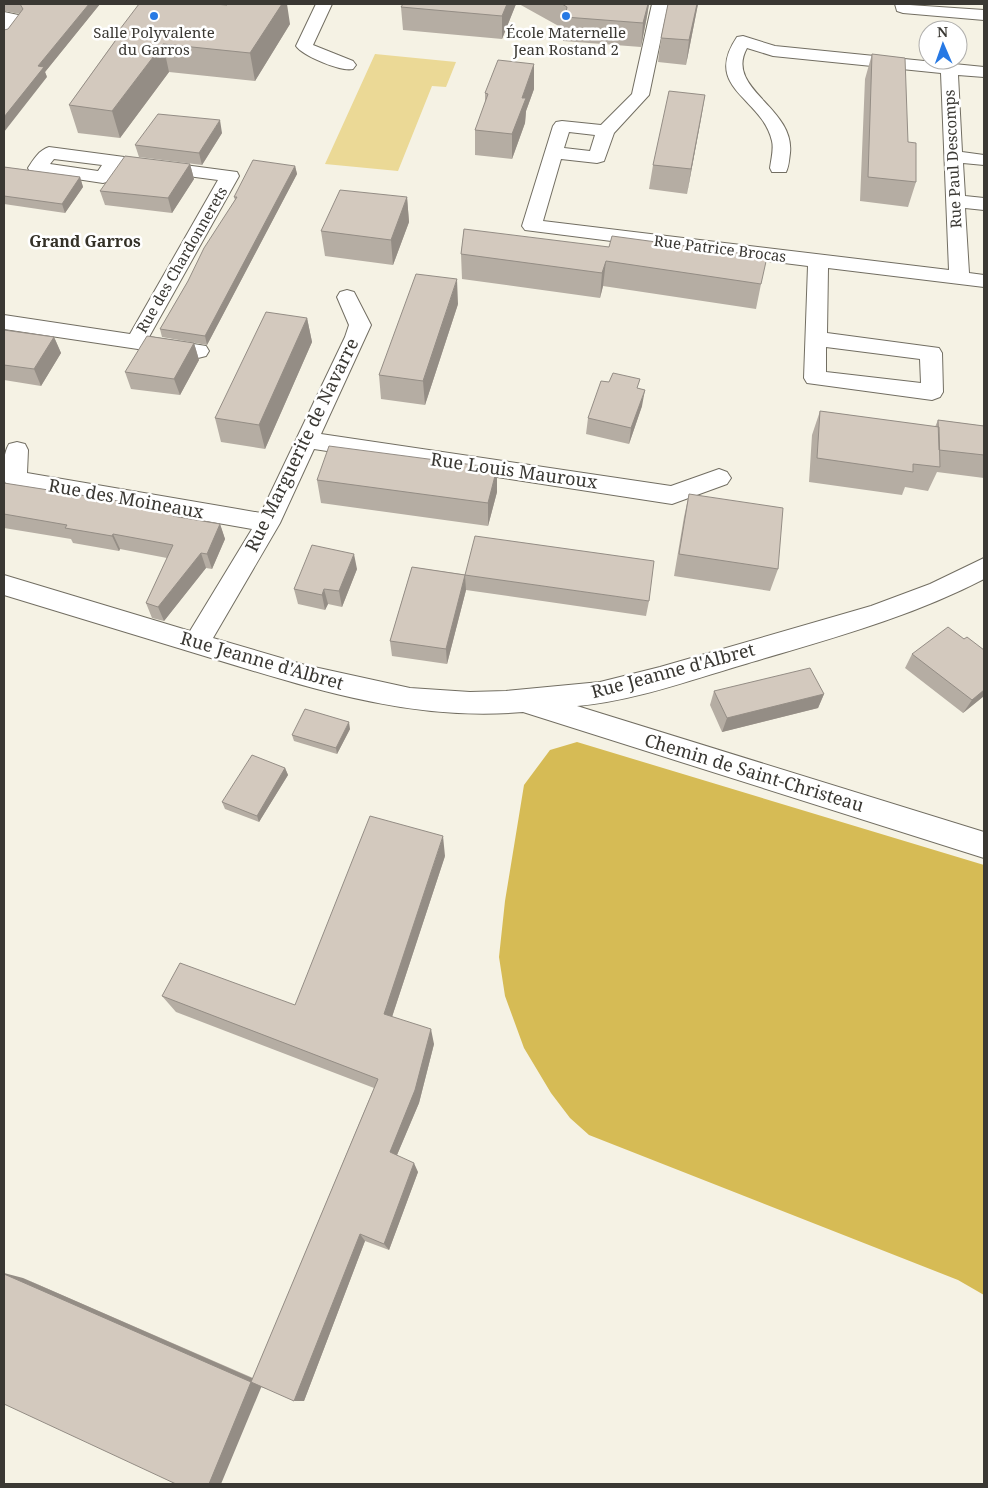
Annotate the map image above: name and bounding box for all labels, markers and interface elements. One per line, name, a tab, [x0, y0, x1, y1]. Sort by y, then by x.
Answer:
marker: Salle Polyvalente du Garros	[148, 10, 160, 22]
marker: École Maternelle Jean Rostand 2	[560, 10, 572, 22]
north arrow	[918, 20, 968, 70]
place label: Salle Polyvalente du Garros	[93, 22, 215, 59]
place label: École Maternelle Jean Rostand 2	[506, 22, 626, 59]
text: N	[937, 22, 948, 41]
street label: Rue Paul Descomps	[938, 89, 966, 229]
street label: Rue des Chardonnerets	[131, 182, 231, 336]
district label: Grand Garros	[29, 230, 141, 252]
street label: Rue Patrice Brocas	[653, 230, 788, 266]
street label: Rue Marguerite de Navarre	[239, 334, 363, 555]
street label: Rue Louis Mauroux	[429, 446, 600, 494]
street label: Rue des Moineaux	[47, 473, 206, 524]
street label: Rue Jeanne d'Albret	[178, 625, 347, 695]
street label: Rue Jeanne d'Albret	[588, 637, 757, 703]
street label: Chemin de Saint-Christeau	[642, 727, 867, 817]

